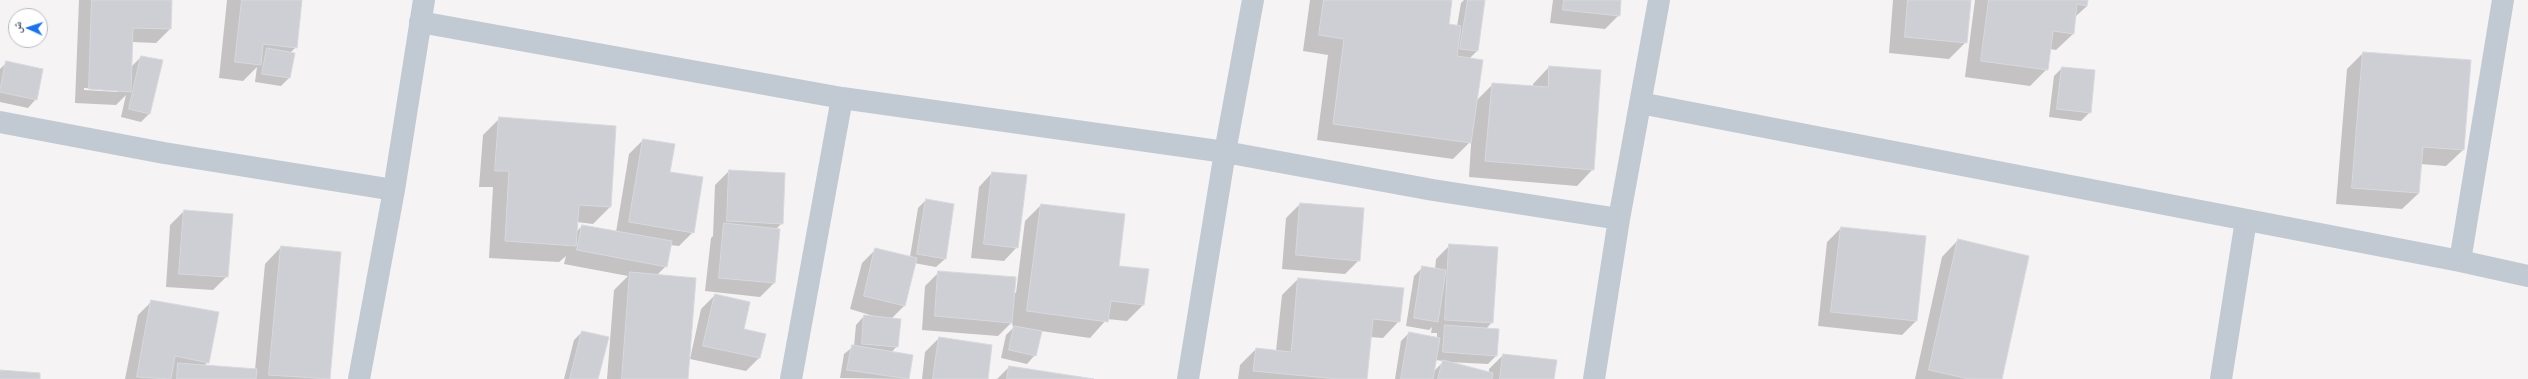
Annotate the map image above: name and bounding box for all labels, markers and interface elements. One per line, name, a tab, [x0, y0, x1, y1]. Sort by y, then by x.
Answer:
north arrow	[8, 8, 48, 48]
text: ش	[10, 21, 24, 34]

